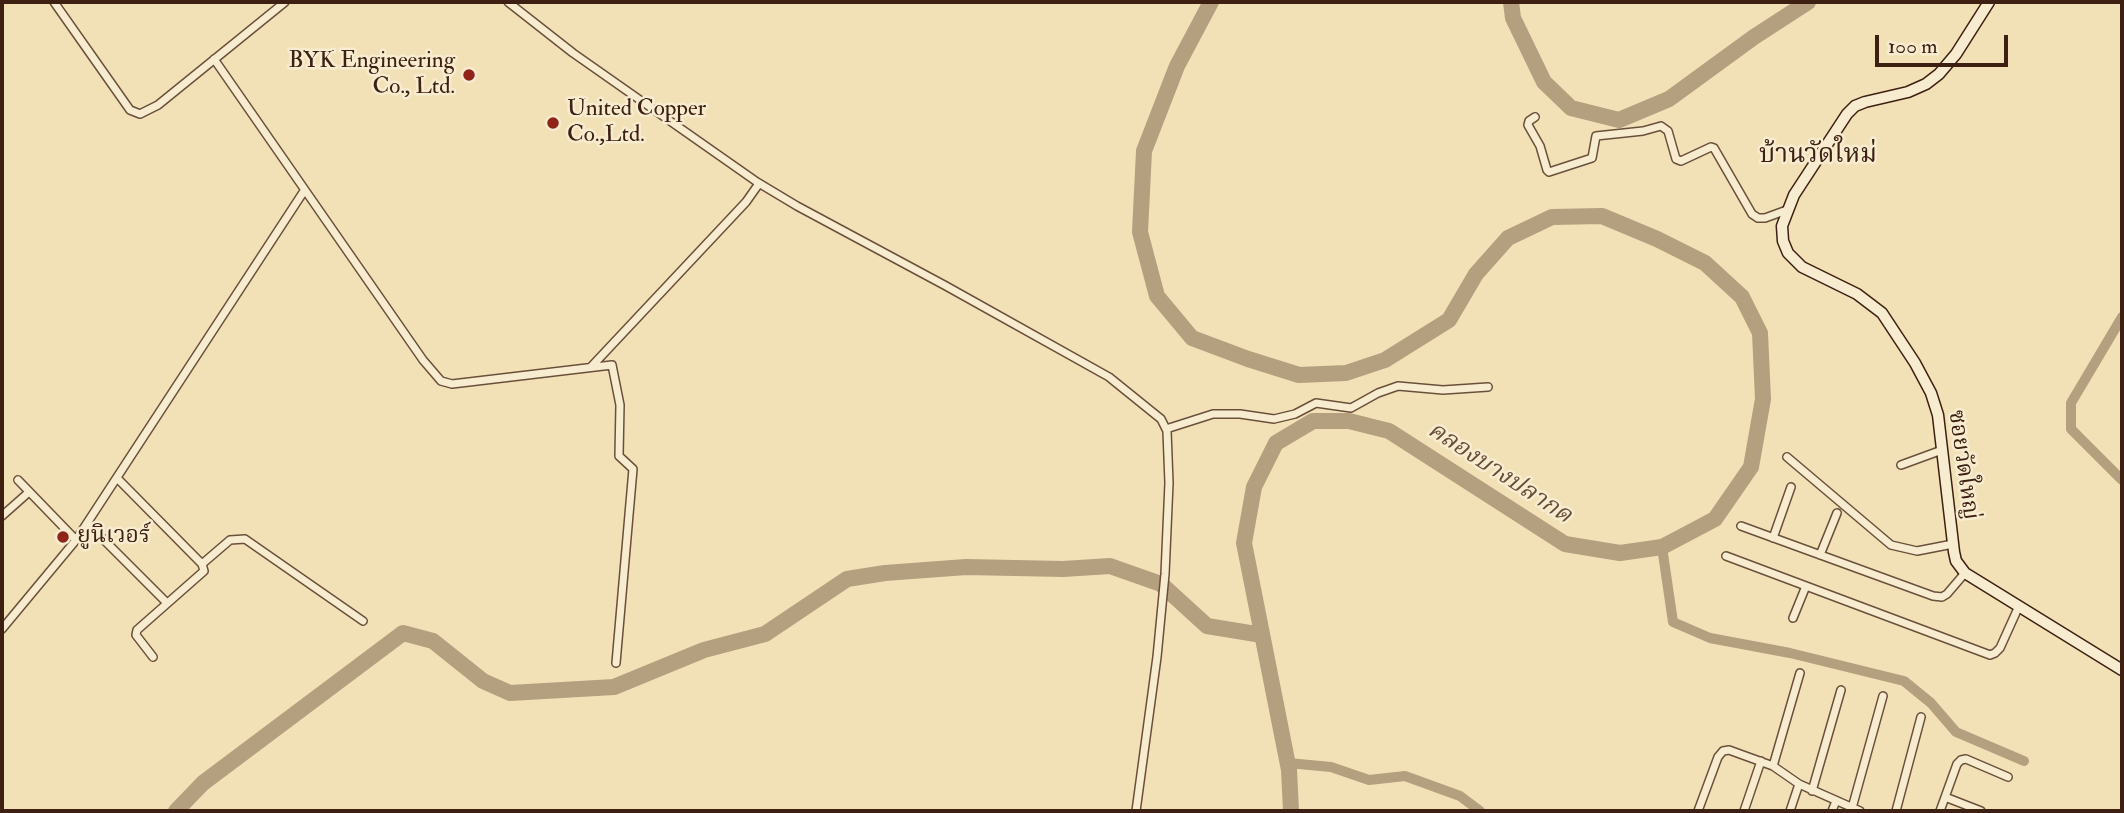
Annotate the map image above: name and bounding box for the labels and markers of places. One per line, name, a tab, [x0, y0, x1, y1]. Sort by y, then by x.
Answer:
place label: BYK Engineering Co., Ltd.	[289, 48, 455, 102]
marker: BYK Engineering Co., Ltd.	[461, 67, 477, 83]
place label: United Copper Co.,Ltd.	[567, 96, 706, 150]
marker: United Copper Co.,Ltd.	[545, 115, 561, 131]
place label: ยูนิเวอร์	[77, 523, 150, 551]
marker: ยูนิเวอร์	[55, 529, 71, 545]

